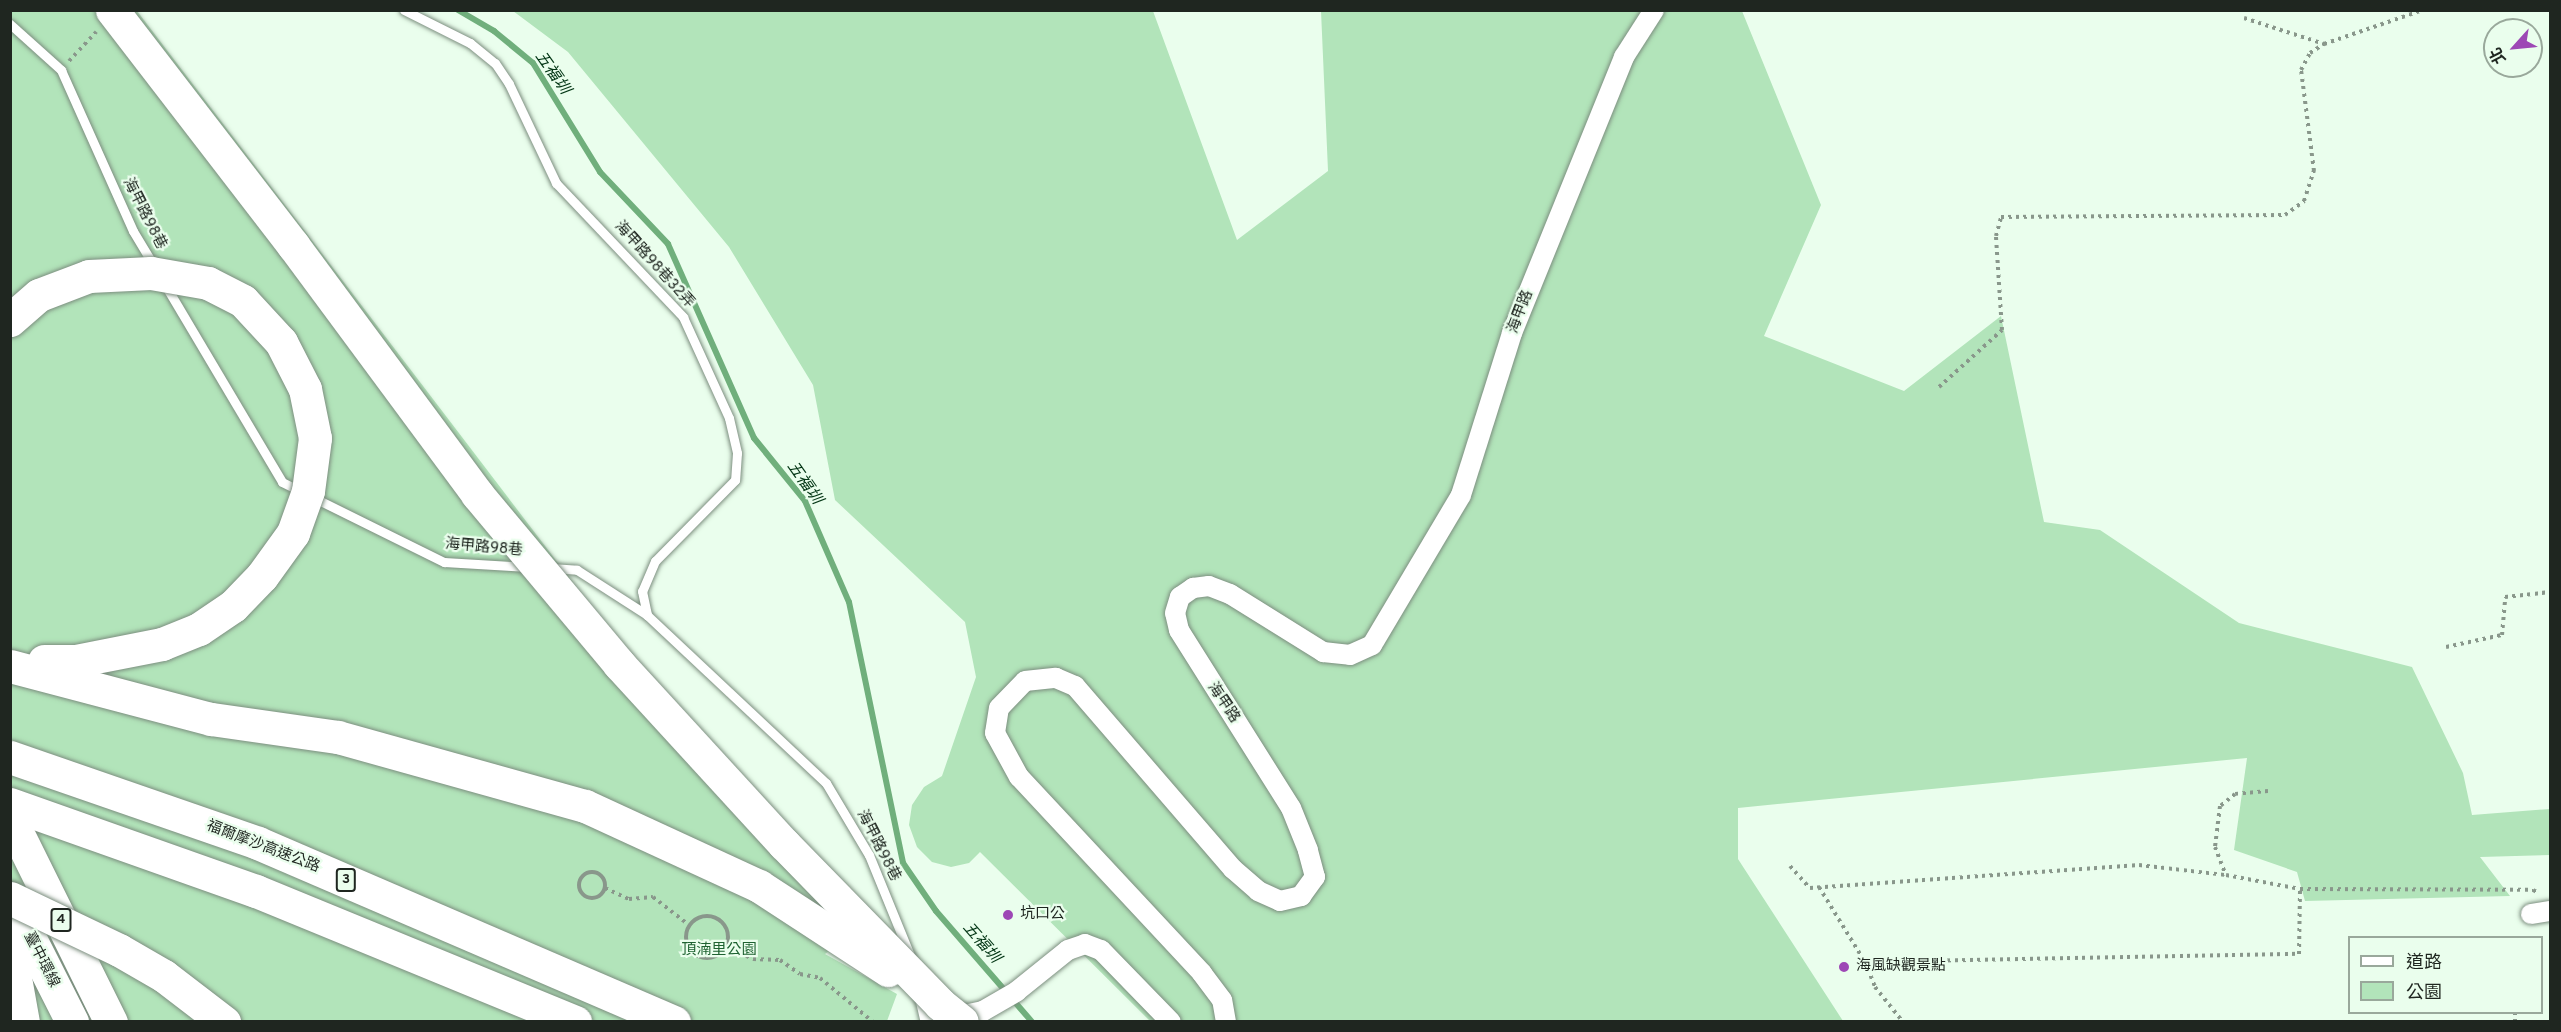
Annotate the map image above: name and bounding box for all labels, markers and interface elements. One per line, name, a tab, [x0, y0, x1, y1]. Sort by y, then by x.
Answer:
north arrow	[2483, 18, 2543, 78]
text: 北	[2486, 44, 2511, 67]
water label: 五福圳	[530, 48, 574, 98]
street label: 海甲路98巷	[118, 175, 170, 253]
street label: 海甲路98巷32弄	[610, 218, 698, 312]
street label: 海甲路	[1505, 288, 1537, 336]
water label: 五福圳	[782, 458, 826, 508]
street label: 海甲路98巷	[444, 536, 524, 560]
street label: 海甲路	[1203, 679, 1243, 727]
street label: 海甲路98巷	[852, 807, 904, 885]
street label: 福爾摩沙高速公路	[204, 817, 322, 877]
road number: 3	[336, 869, 356, 891]
place label: 坑口公	[1020, 906, 1065, 924]
marker: 坑口公	[1001, 908, 1015, 922]
road number: 4	[50, 909, 72, 931]
water label: 五福圳	[958, 919, 1004, 967]
street label: 臺中環線	[19, 929, 63, 991]
legend	[2348, 936, 2543, 1014]
park label: 頂湳里公園	[682, 942, 756, 960]
text: 道路	[2406, 952, 2442, 975]
place label: 海風缺觀景點	[1856, 958, 1946, 976]
marker: 海風缺觀景點	[1837, 960, 1851, 974]
text: 公園	[2406, 982, 2442, 1005]

